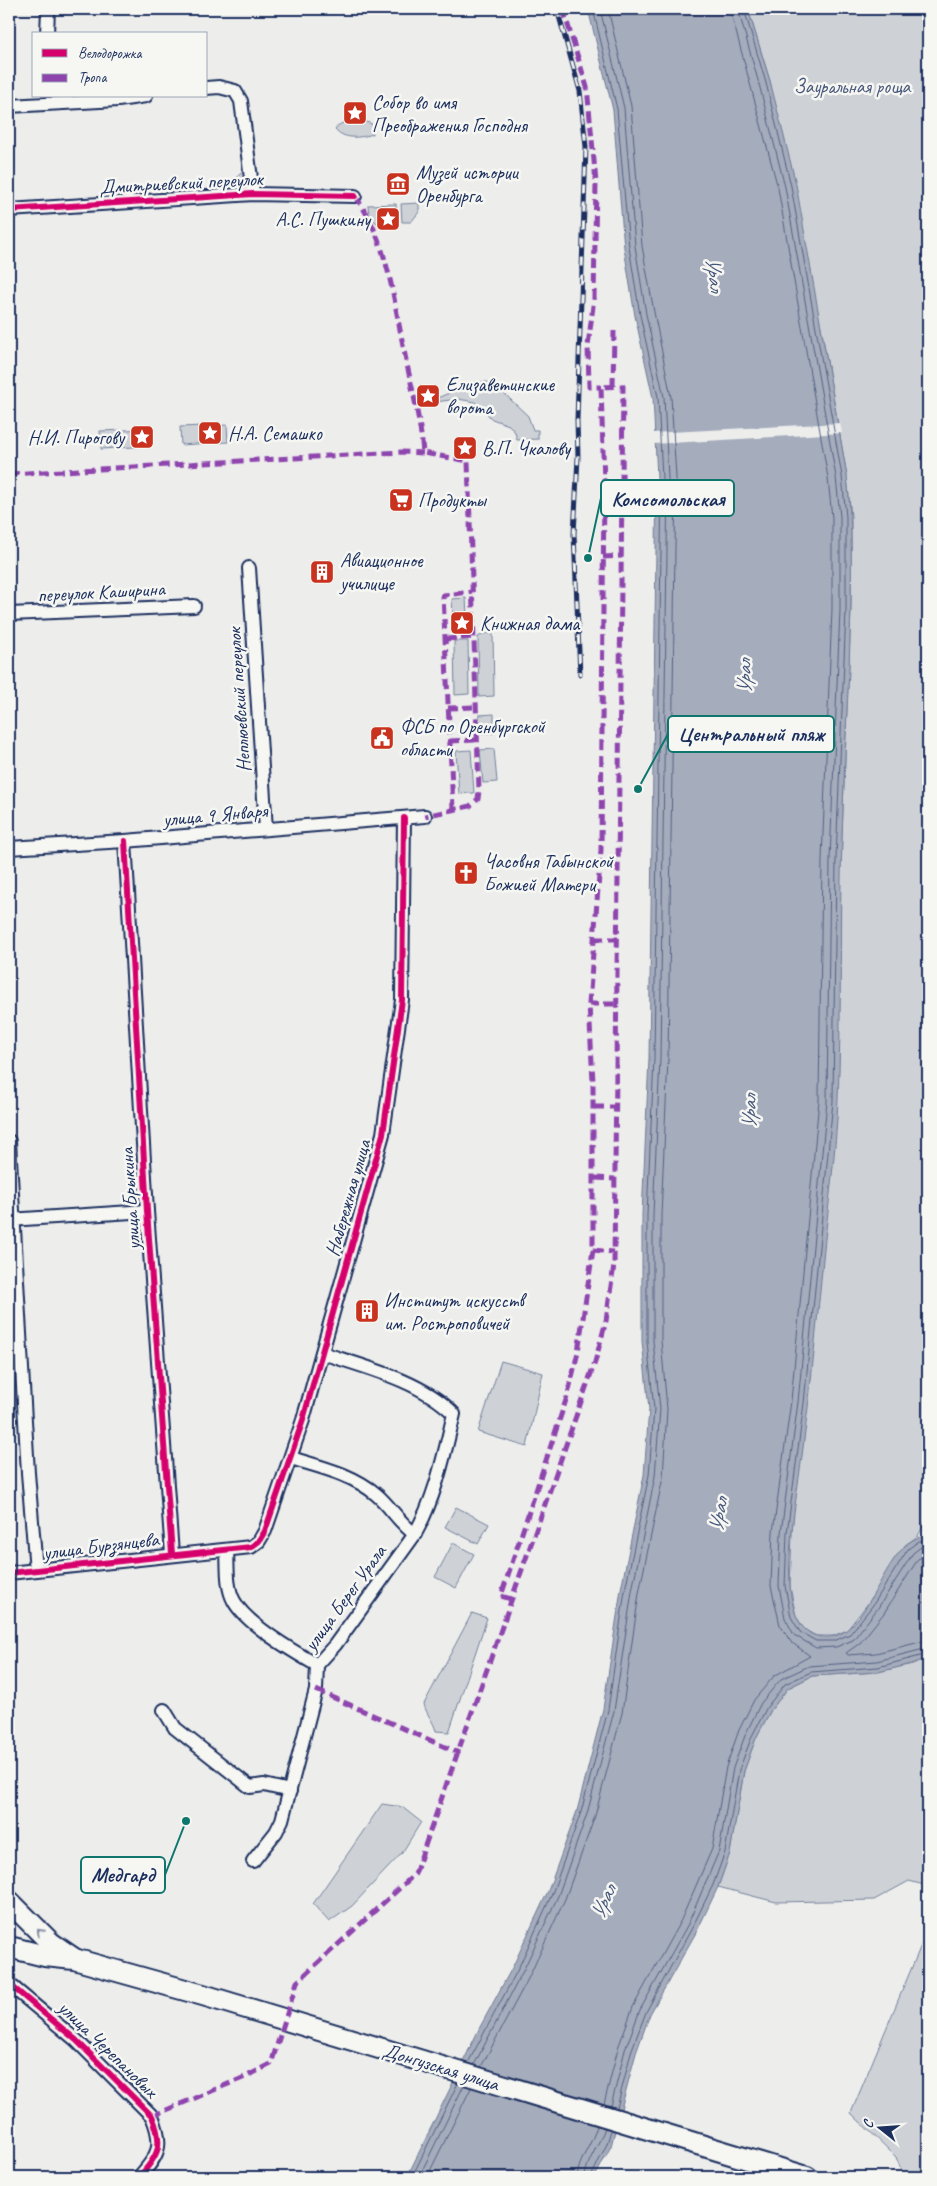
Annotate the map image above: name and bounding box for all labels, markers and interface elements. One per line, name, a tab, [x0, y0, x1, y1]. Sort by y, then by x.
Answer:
legend	[32, 32, 208, 98]
text: Велодорожка	[78, 44, 142, 63]
text: Тропа	[78, 68, 107, 87]
park label: Зауральная роща	[794, 74, 911, 99]
place label: Собор во имя Преображения Господня	[372, 90, 529, 138]
place icon: Собор во имя Преображения Господня	[342, 100, 368, 126]
place label: Музей истории Оренбурга	[416, 160, 520, 208]
street label: Дмитриевский переулок	[99, 166, 265, 200]
museum icon: Музей истории Оренбурга	[385, 171, 411, 197]
place icon: А.С. Пушкину	[375, 206, 401, 232]
place label: А.С. Пушкину	[276, 207, 372, 232]
water label: Урал	[700, 255, 731, 295]
place label: Елизаветинские ворота	[446, 372, 556, 420]
place icon: Елизаветинские ворота	[415, 383, 441, 409]
place icon: Н.А. Семашко	[197, 420, 223, 446]
place label: Н.А. Семашко	[228, 421, 323, 446]
place icon: Н.И. Пирогову	[129, 424, 155, 450]
place label: Н.И. Пирогову	[28, 425, 126, 450]
place icon: В.П. Чкалову	[452, 435, 478, 461]
place label: В.П. Чкалову	[482, 436, 572, 461]
callout: Комсомольская	[601, 480, 734, 516]
text: Комсомольская	[611, 486, 726, 512]
supermarket icon: Продукты	[388, 487, 414, 513]
place label: Продукты	[418, 488, 487, 513]
place label: Авиационное училище	[339, 548, 424, 596]
building icon: Авиационное училище	[309, 559, 335, 585]
street label: переулок Каширина	[37, 576, 167, 608]
place icon: Книжная дама	[449, 610, 475, 636]
place label: Книжная дама	[480, 611, 581, 636]
street label: Неплюевский переулок	[221, 625, 257, 773]
water label: Урал	[731, 657, 757, 694]
place label: ФСБ по Оренбургской области	[400, 714, 547, 762]
callout: Центральный пляж	[668, 716, 834, 752]
text: Центральный пляж	[678, 721, 827, 747]
public building icon: ФСБ по Оренбургской области	[369, 725, 395, 751]
street label: улица 9 Января	[161, 798, 270, 832]
place label: Часовня Табынской Божией Матери	[484, 849, 615, 897]
church icon: Часовня Табынской Божией Матери	[453, 860, 479, 886]
water label: Урал	[736, 1092, 762, 1129]
street label: Набережная улица	[319, 1135, 377, 1259]
street label: улица Брыкина	[114, 1145, 146, 1252]
place label: Институт искусств им. Ростроповичей	[384, 1288, 527, 1336]
building icon: Институт искусств им. Ростроповичей	[354, 1298, 380, 1324]
water label: Урал	[702, 1493, 734, 1534]
street label: улица Бурзянцева	[41, 1526, 162, 1567]
street label: улица Берег Урала	[298, 1539, 393, 1657]
callout: Медгард	[81, 1857, 165, 1893]
text: Медгард	[91, 1862, 157, 1888]
water label: Урал	[584, 1879, 623, 1923]
one-way arrow	[37, 1929, 46, 1938]
street label: улица Черепановых	[52, 1995, 165, 2104]
street label: Донгузская улица	[380, 2038, 503, 2097]
north arrow	[854, 2104, 904, 2154]
text: С	[859, 2117, 878, 2130]

